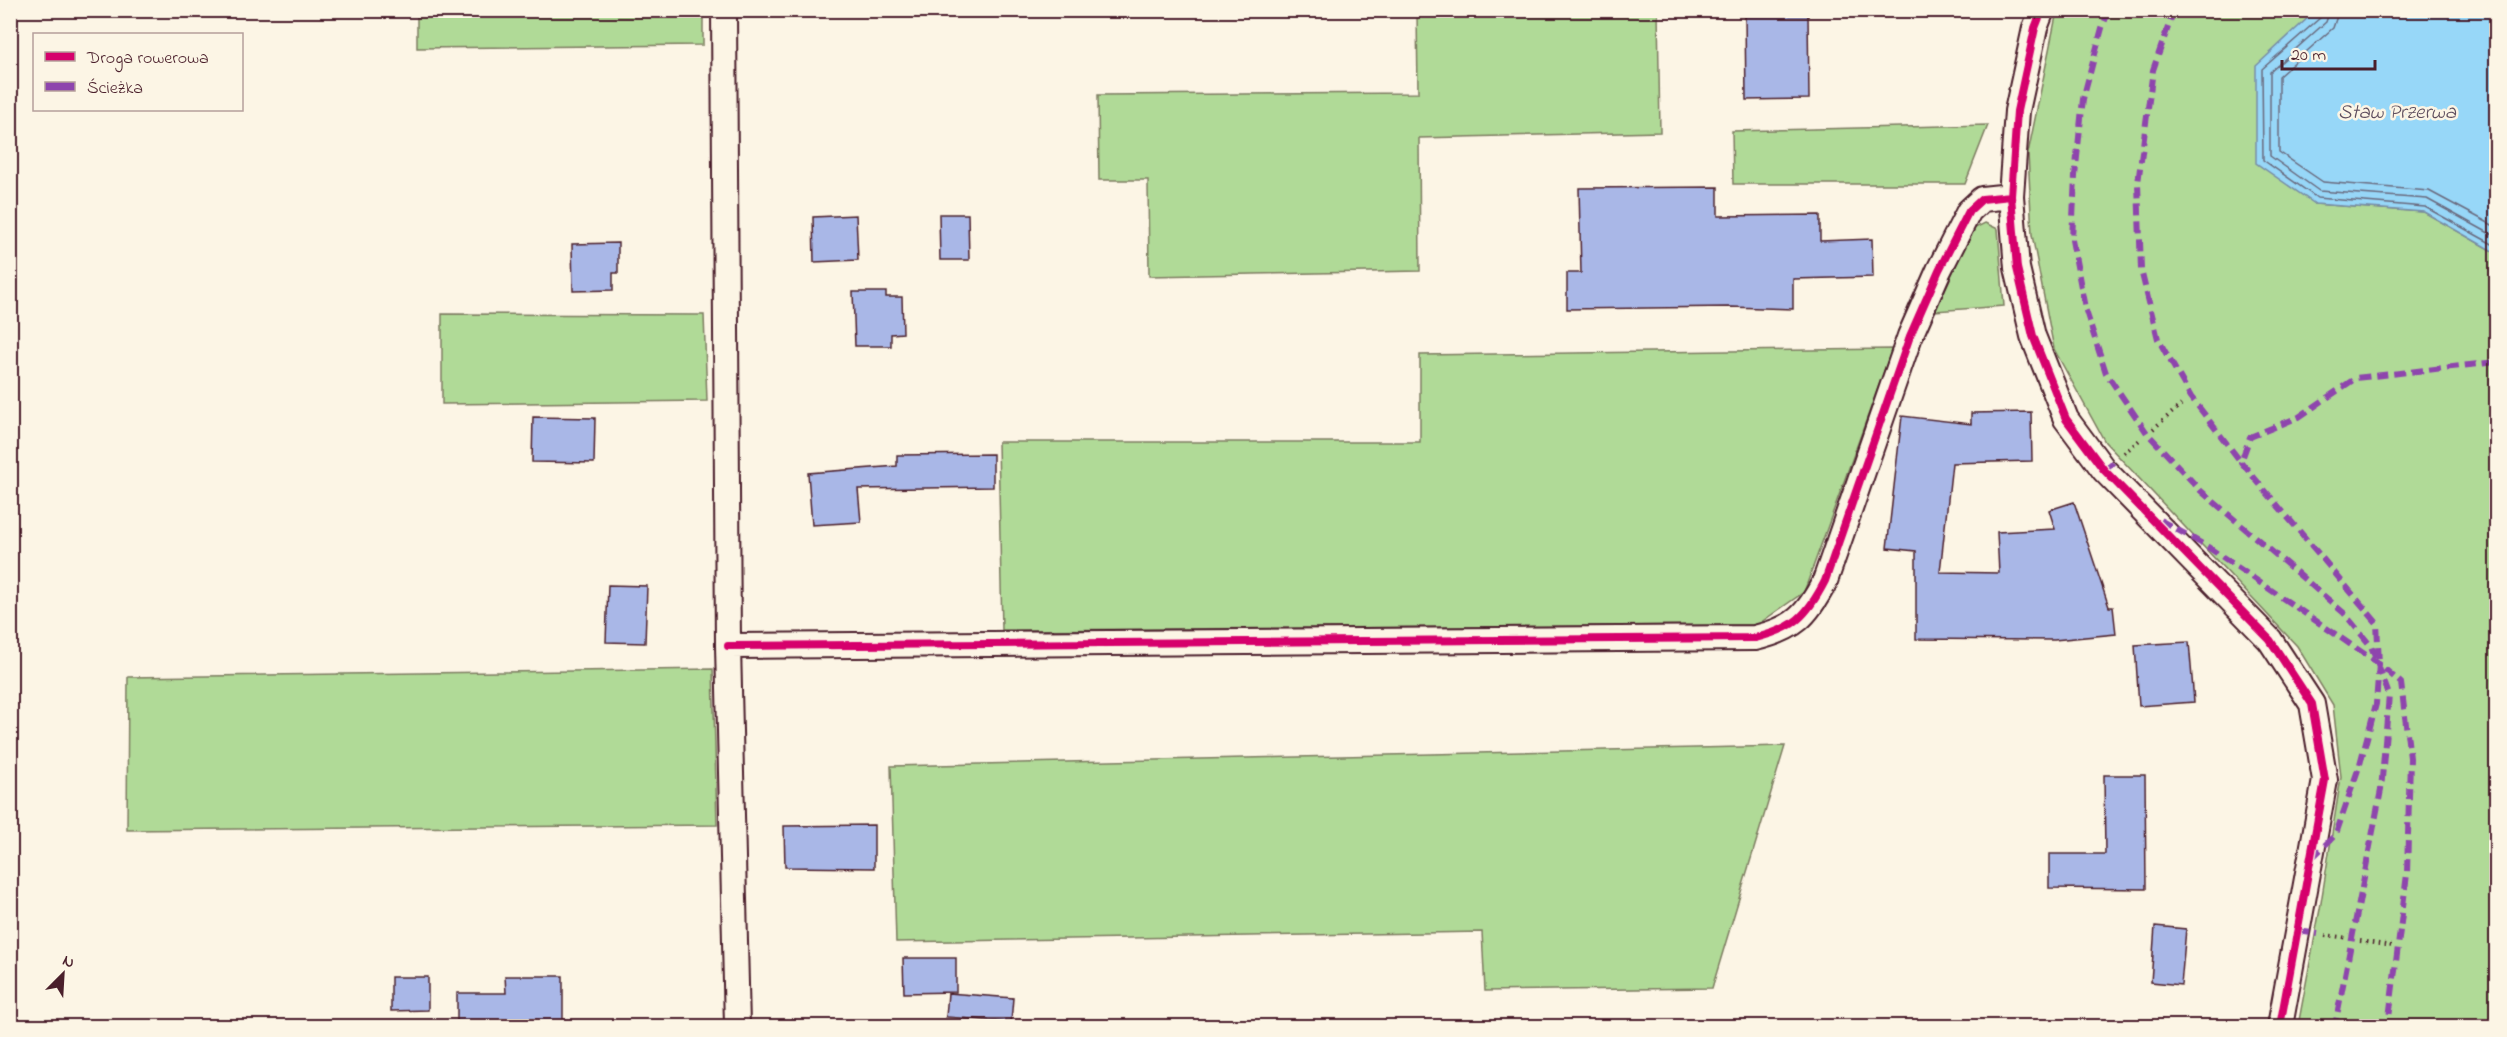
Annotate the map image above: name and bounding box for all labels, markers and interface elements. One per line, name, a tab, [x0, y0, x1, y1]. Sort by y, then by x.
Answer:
legend	[33, 33, 243, 111]
scale bar	[2282, 33, 2375, 71]
text: 20 m	[2291, 43, 2326, 69]
text: Droga rowerowa	[86, 46, 209, 73]
text: Ścieżka	[87, 76, 143, 102]
water label: Staw Przerwa	[2338, 98, 2457, 128]
north arrow	[33, 944, 93, 1004]
text: N	[58, 949, 78, 975]

